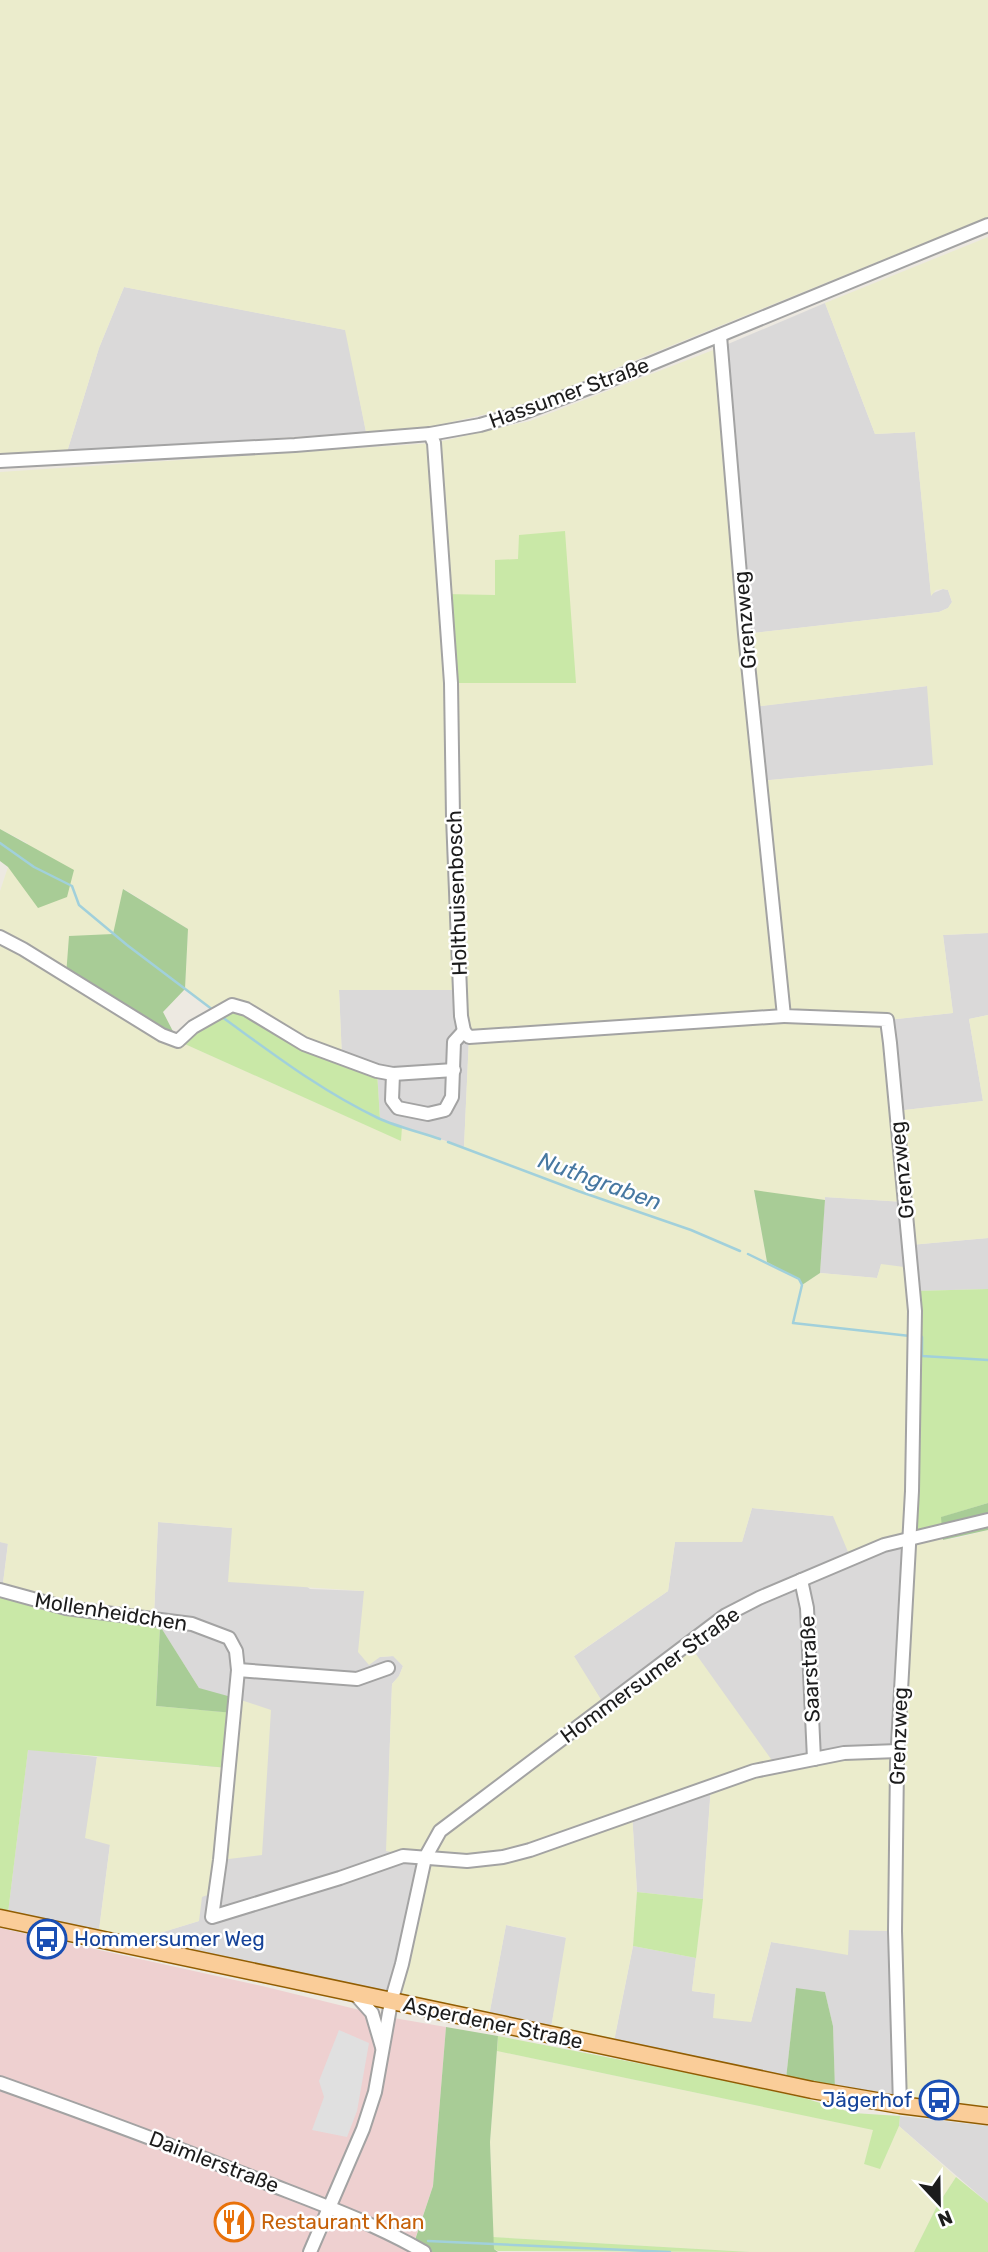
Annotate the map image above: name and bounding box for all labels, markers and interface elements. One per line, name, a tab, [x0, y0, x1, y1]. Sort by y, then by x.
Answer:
street label: Hassumer Straße	[485, 352, 652, 433]
street label: Grenzweg	[728, 570, 761, 670]
street label: Holthuisenbosch	[441, 810, 472, 976]
street label: Grenzweg	[884, 1120, 919, 1220]
water label: Nuthgraben	[535, 1146, 665, 1216]
street label: Mollenheidchen	[33, 1587, 189, 1636]
street label: Hommersumer Straße	[555, 1601, 744, 1748]
street label: Saarstraße	[794, 1615, 825, 1723]
street label: Grenzweg	[884, 1687, 913, 1785]
bus stop icon: Hommersumer Weg	[26, 1918, 68, 1960]
place label: Hommersumer Weg	[74, 1926, 265, 1951]
street label: Asperdener Straße	[401, 1991, 585, 2054]
bus stop icon: Jägerhof	[918, 2079, 960, 2121]
place label: Jägerhof	[822, 2087, 912, 2112]
street label: Daimlerstraße	[146, 2125, 283, 2198]
north arrow	[904, 2168, 974, 2238]
restaurant icon: Restaurant Khan	[213, 2201, 255, 2243]
text: N	[935, 2205, 956, 2232]
place label: Restaurant Khan	[261, 2209, 425, 2234]

